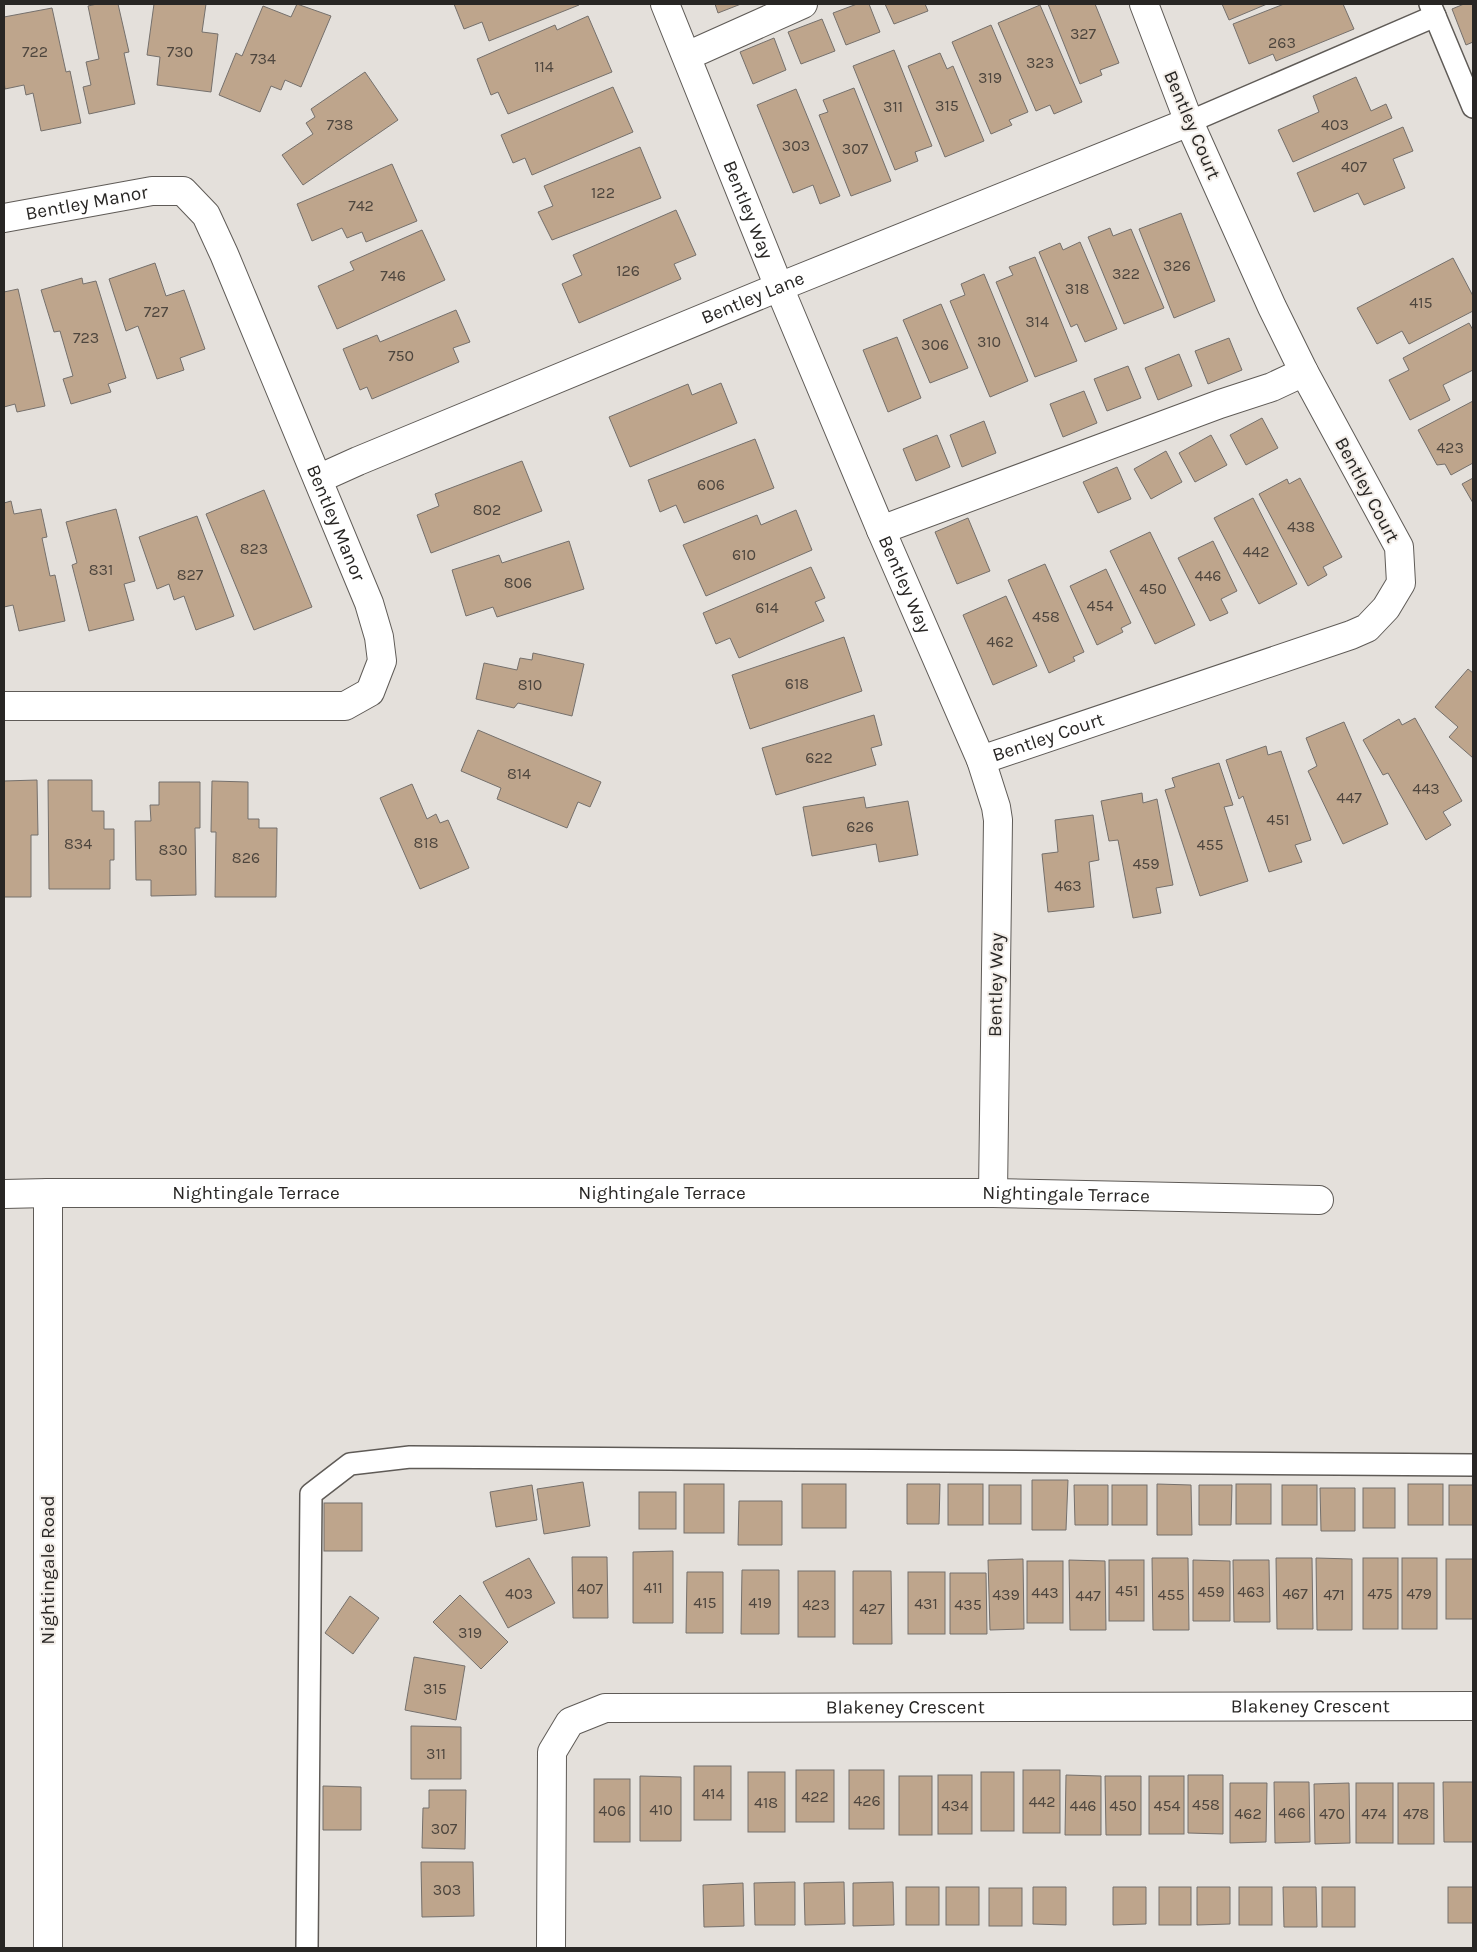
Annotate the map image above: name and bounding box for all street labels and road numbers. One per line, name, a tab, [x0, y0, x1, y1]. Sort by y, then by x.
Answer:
street label: Bentley Court	[1159, 67, 1225, 183]
street label: Bentley Way	[718, 157, 778, 263]
street label: Bentley Manor	[24, 181, 150, 225]
street label: Bentley Lane	[698, 267, 807, 329]
street label: Bentley Court	[1330, 434, 1404, 546]
street label: Bentley Manor	[302, 462, 370, 585]
street label: Bentley Way	[874, 532, 936, 637]
street label: Bentley Court	[990, 708, 1107, 766]
street label: Bentley Way	[984, 933, 1008, 1037]
street label: Nightingale Terrace	[172, 1182, 340, 1204]
street label: Nightingale Terrace	[578, 1182, 746, 1204]
street label: Nightingale Terrace	[982, 1182, 1150, 1207]
street label: Nightingale Road	[37, 1495, 59, 1645]
street label: Blakeney Crescent	[1231, 1695, 1390, 1718]
street label: Blakeney Crescent	[826, 1696, 985, 1718]

